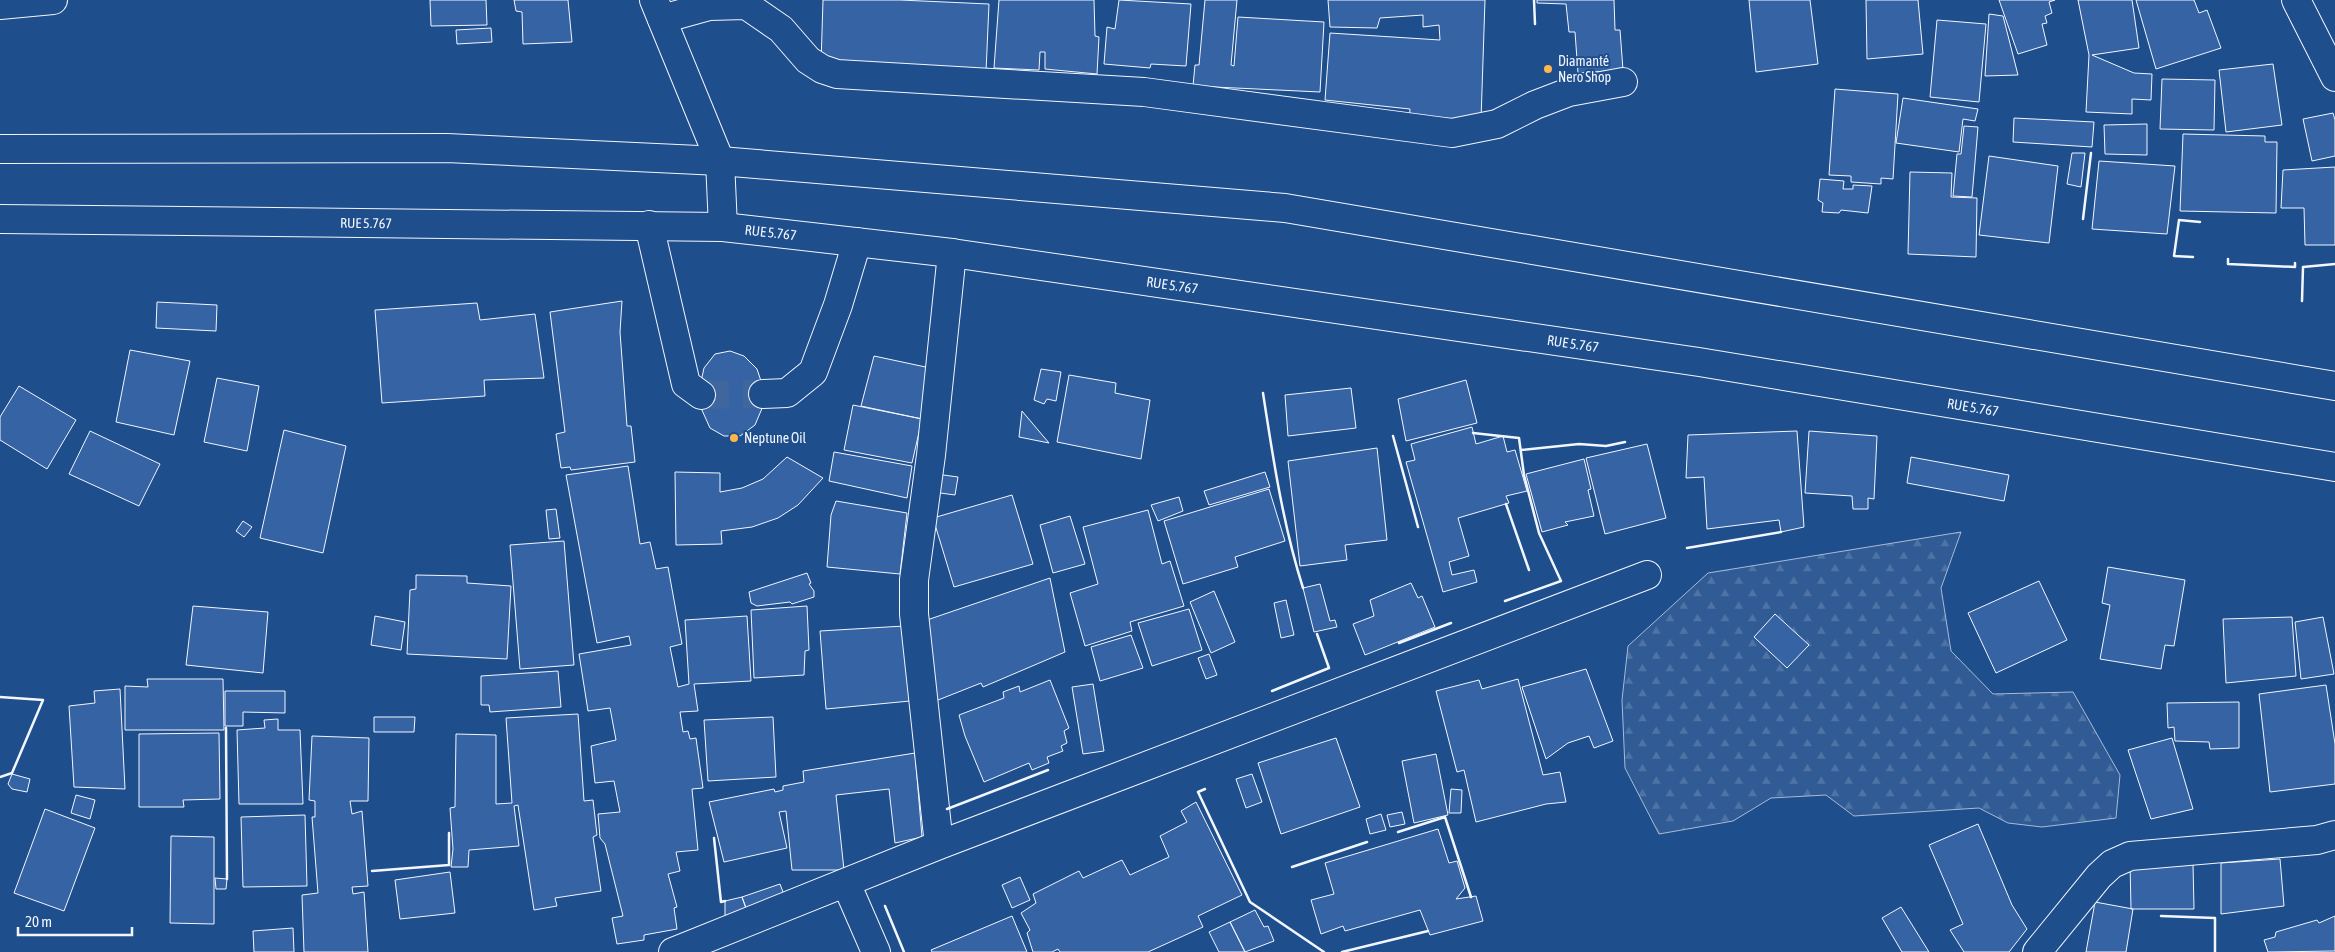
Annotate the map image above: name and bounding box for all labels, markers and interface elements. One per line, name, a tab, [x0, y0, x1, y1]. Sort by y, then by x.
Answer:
place label: Diamanté Nero Shop	[1558, 53, 1611, 85]
marker: Diamanté Nero Shop	[1542, 63, 1554, 75]
street label: RUE 5.767	[340, 215, 392, 231]
street label: RUE 5.767	[744, 222, 797, 243]
street label: RUE 5.767	[1145, 273, 1199, 297]
street label: RUE 5.767	[1546, 332, 1600, 355]
street label: RUE 5.767	[1946, 395, 2000, 419]
place label: Neptune Oil	[744, 430, 807, 446]
marker: Neptune Oil	[728, 432, 740, 444]
scale bar	[18, 904, 131, 936]
text: 20 m	[25, 913, 52, 930]

